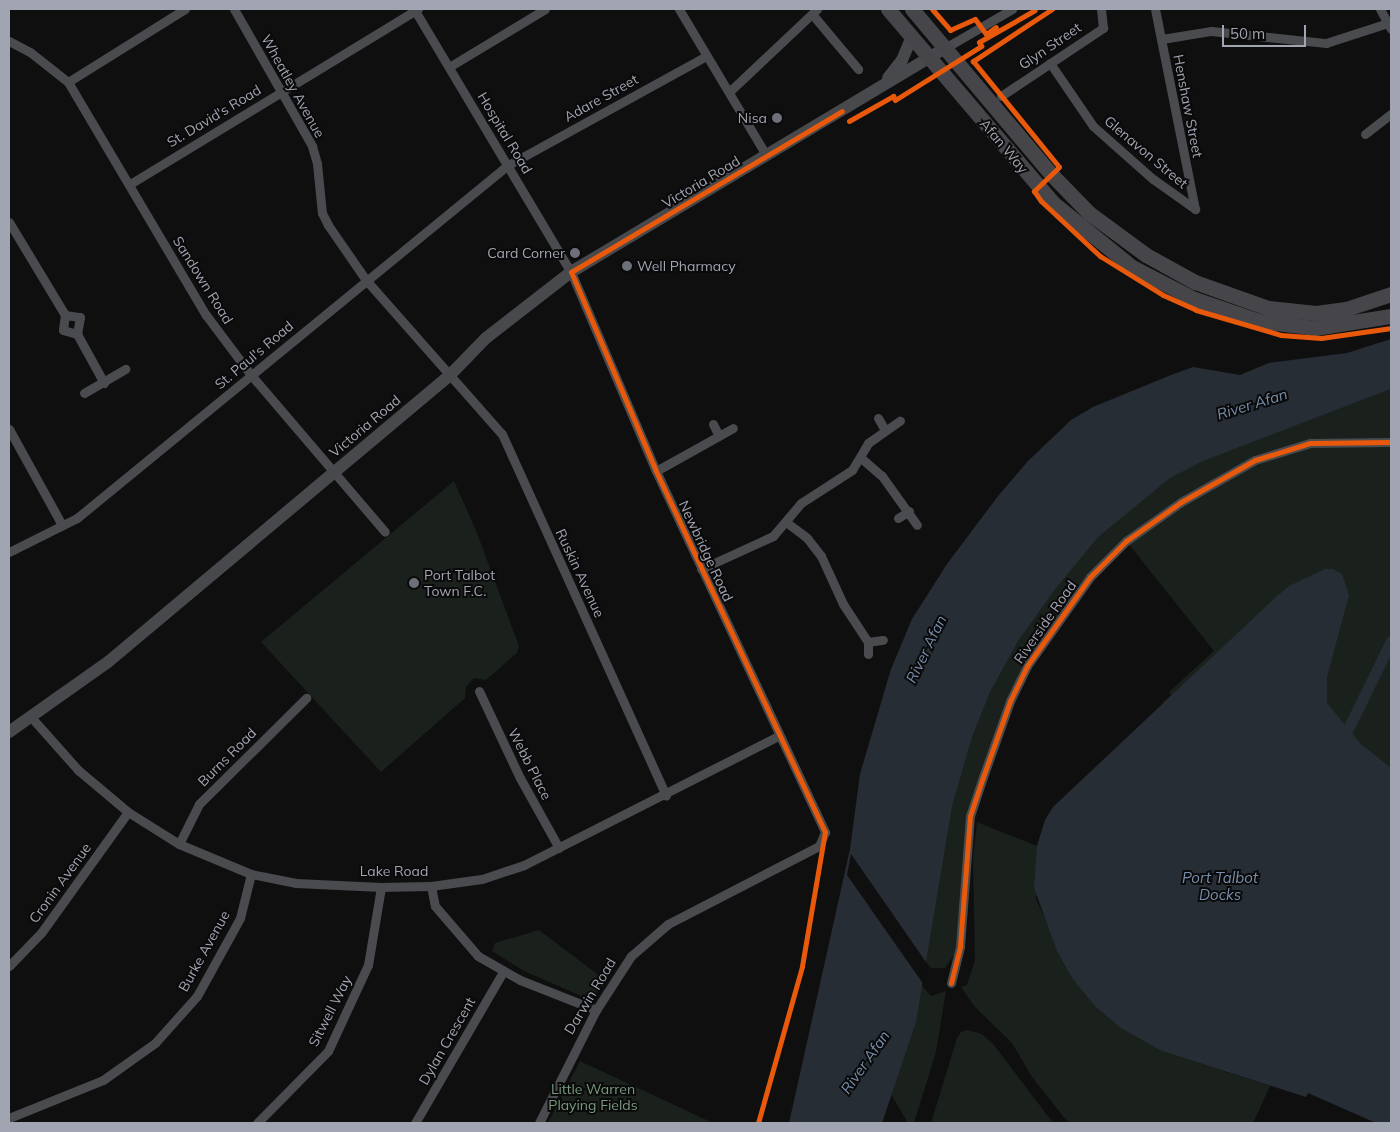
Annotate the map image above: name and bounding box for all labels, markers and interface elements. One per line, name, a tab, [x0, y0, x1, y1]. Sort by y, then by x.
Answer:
scale bar	[1225, 15, 1309, 47]
street label: Glyn Street	[1016, 19, 1084, 73]
text: 50 m	[1230, 24, 1265, 43]
street label: Wheatley Avenue	[258, 31, 328, 141]
street label: Henshaw Street	[1170, 53, 1206, 159]
street label: Adare Street	[561, 71, 641, 125]
street label: St. David's Road	[164, 81, 264, 151]
street label: Hospital Road	[474, 89, 536, 177]
place label: Nisa	[738, 110, 767, 126]
marker: Nisa	[771, 112, 783, 124]
street label: Glenavon Street	[1101, 112, 1191, 192]
street label: Afan Way	[976, 115, 1032, 177]
street label: Victoria Road	[659, 152, 743, 212]
street label: Sandown Road	[169, 233, 237, 327]
place label: Card Corner	[487, 245, 565, 261]
marker: Card Corner	[569, 247, 581, 259]
place label: Well Pharmacy	[637, 258, 736, 274]
marker: Well Pharmacy	[621, 260, 633, 272]
street label: St. Paul's Road	[211, 317, 297, 393]
water label: River Afan	[1214, 385, 1290, 423]
street label: Victoria Road	[326, 391, 404, 461]
street label: Newbridge Road	[675, 498, 737, 604]
street label: Ruskin Avenue	[552, 526, 608, 620]
place label: Port Talbot Town F.C.	[424, 567, 495, 600]
marker: Port Talbot Town F.C.	[408, 577, 420, 589]
street label: Riverside Road	[1010, 577, 1080, 667]
water label: River Afan	[902, 612, 950, 686]
street label: Burns Road	[194, 724, 260, 790]
street label: Webb Place	[505, 725, 555, 803]
street label: Cronin Avenue	[25, 840, 95, 926]
street label: Lake Road	[360, 863, 428, 879]
water label: Port Talbot Docks	[1182, 868, 1258, 903]
street label: Burke Avenue	[175, 908, 233, 994]
street label: Darwin Road	[561, 955, 619, 1037]
street label: Sitwell Way	[305, 973, 355, 1049]
street label: Dylan Crescent	[415, 994, 479, 1088]
water label: River Afan	[837, 1027, 893, 1097]
park label: Little Warren Playing Fields	[548, 1081, 638, 1114]

